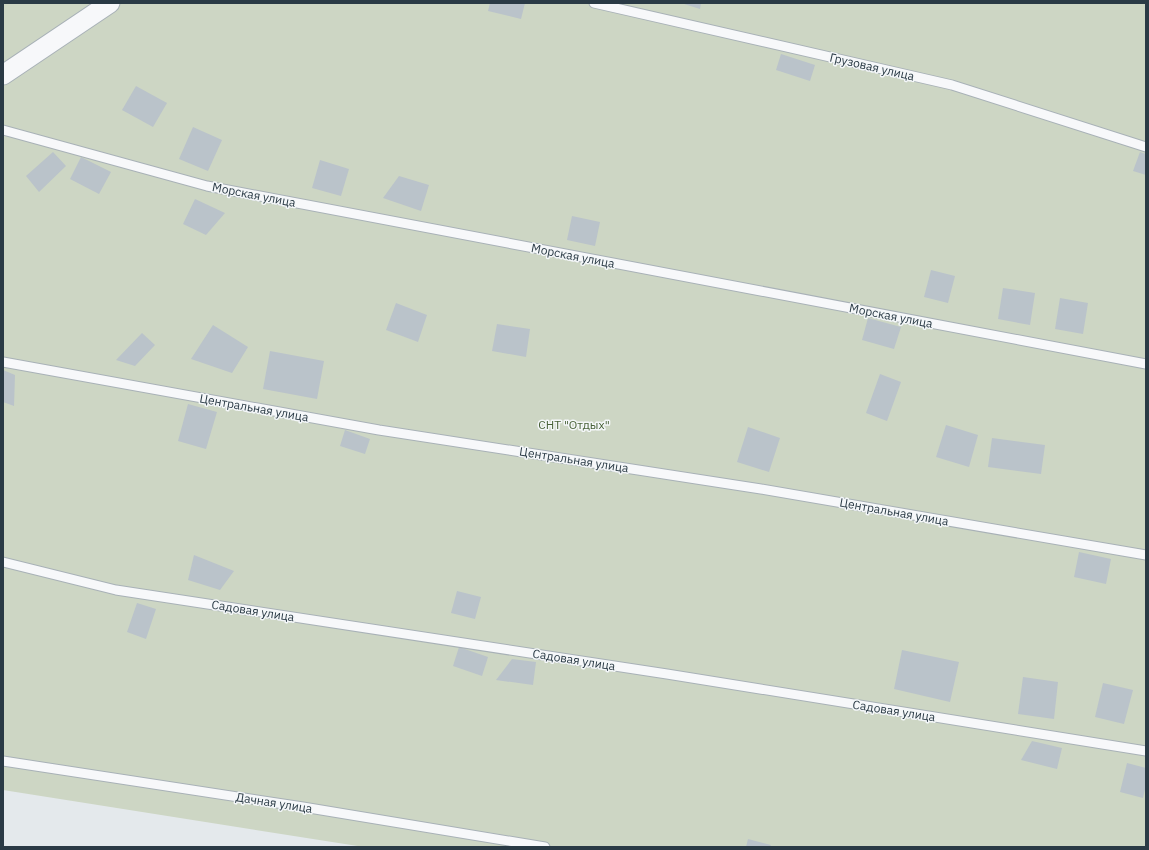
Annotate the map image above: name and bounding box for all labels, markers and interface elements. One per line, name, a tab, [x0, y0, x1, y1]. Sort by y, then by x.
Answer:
street label: Грузовая улица	[828, 49, 916, 84]
street label: Морская улица	[211, 179, 298, 210]
street label: Морская улица	[530, 240, 617, 271]
street label: Морская улица	[848, 300, 935, 331]
street label: Центральная улица	[198, 391, 310, 425]
park label: СНТ "Отдых"	[538, 417, 610, 432]
street label: Центральная улица	[518, 443, 630, 476]
street label: Центральная улица	[838, 495, 950, 529]
street label: Садовая улица	[211, 597, 296, 625]
street label: Садовая улица	[532, 646, 617, 674]
street label: Садовая улица	[852, 697, 937, 725]
street label: Дачная улица	[235, 789, 314, 816]

